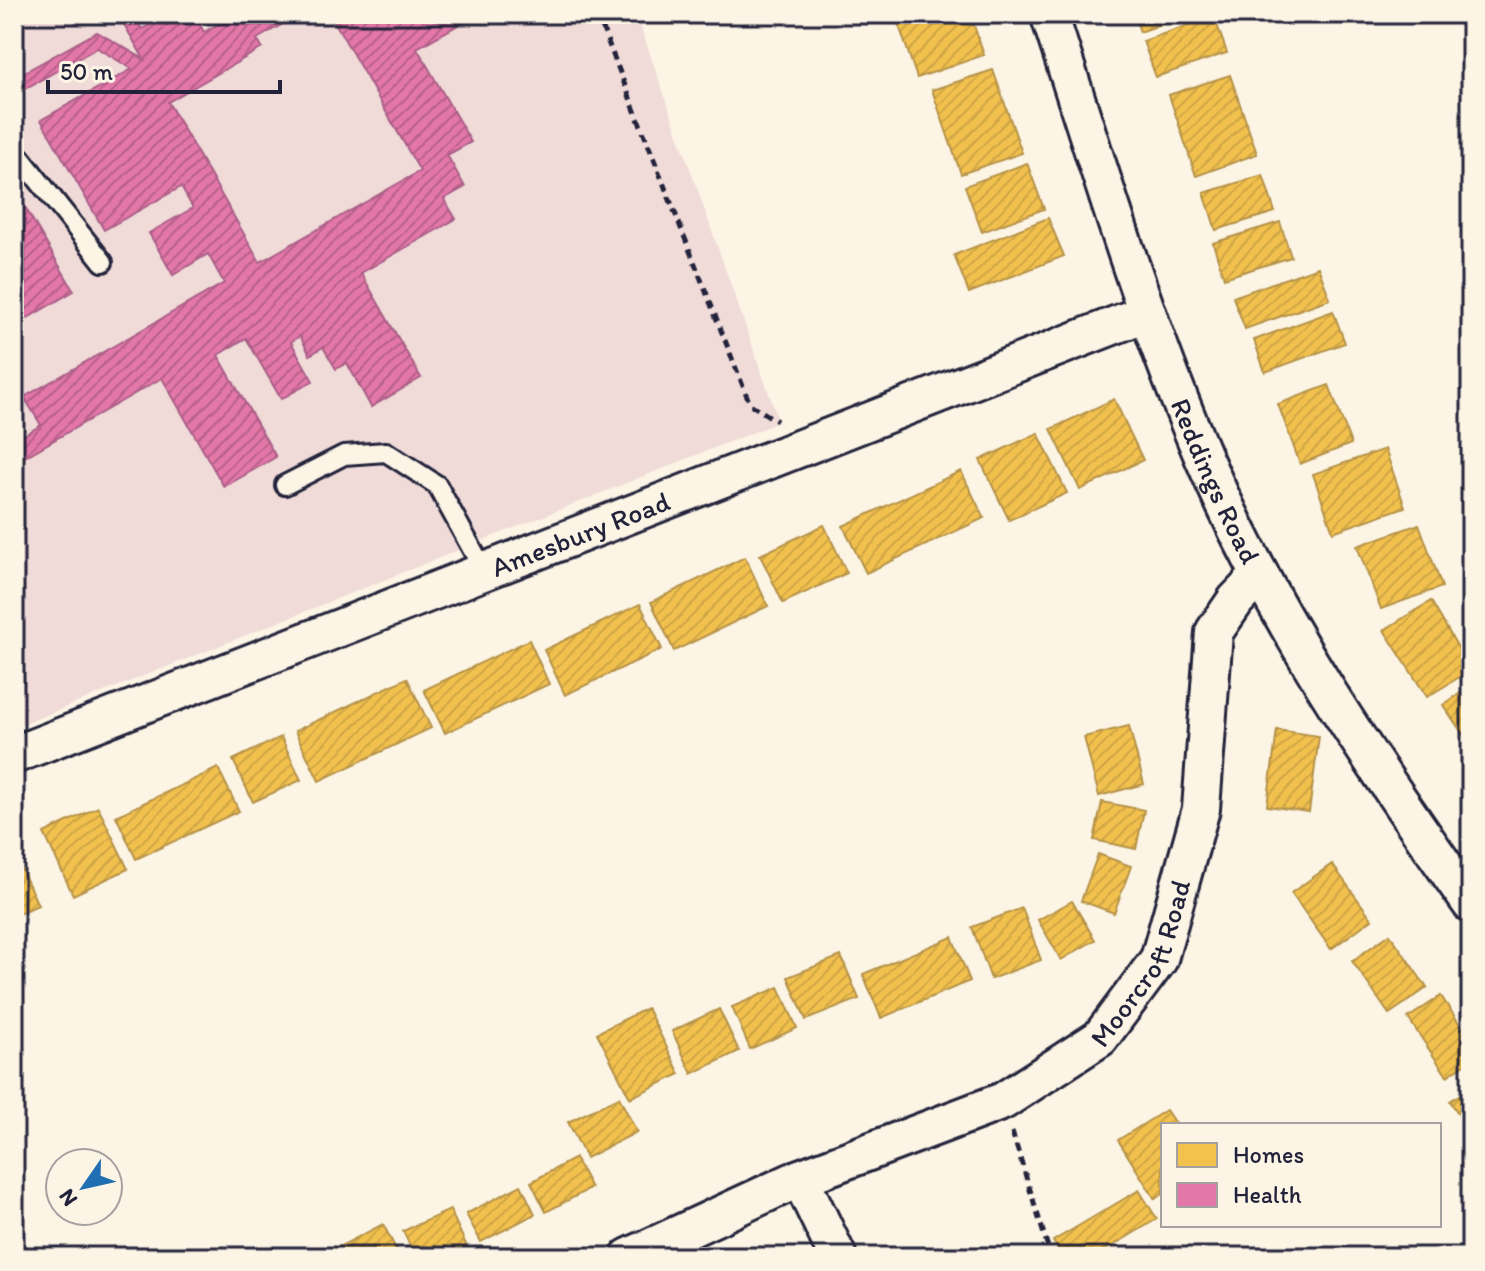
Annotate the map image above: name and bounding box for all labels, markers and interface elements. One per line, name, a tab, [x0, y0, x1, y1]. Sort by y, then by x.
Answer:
scale bar	[48, 44, 280, 94]
text: 50 m	[60, 57, 113, 86]
street label: Reddings Road	[1164, 393, 1268, 569]
street label: Amesbury Road	[486, 484, 674, 584]
street label: Moorcroft Road	[1082, 875, 1198, 1054]
legend	[1161, 1123, 1441, 1227]
text: Homes	[1233, 1140, 1304, 1169]
north arrow	[44, 1147, 124, 1227]
text: Health	[1233, 1180, 1302, 1209]
text: N	[52, 1184, 83, 1212]

